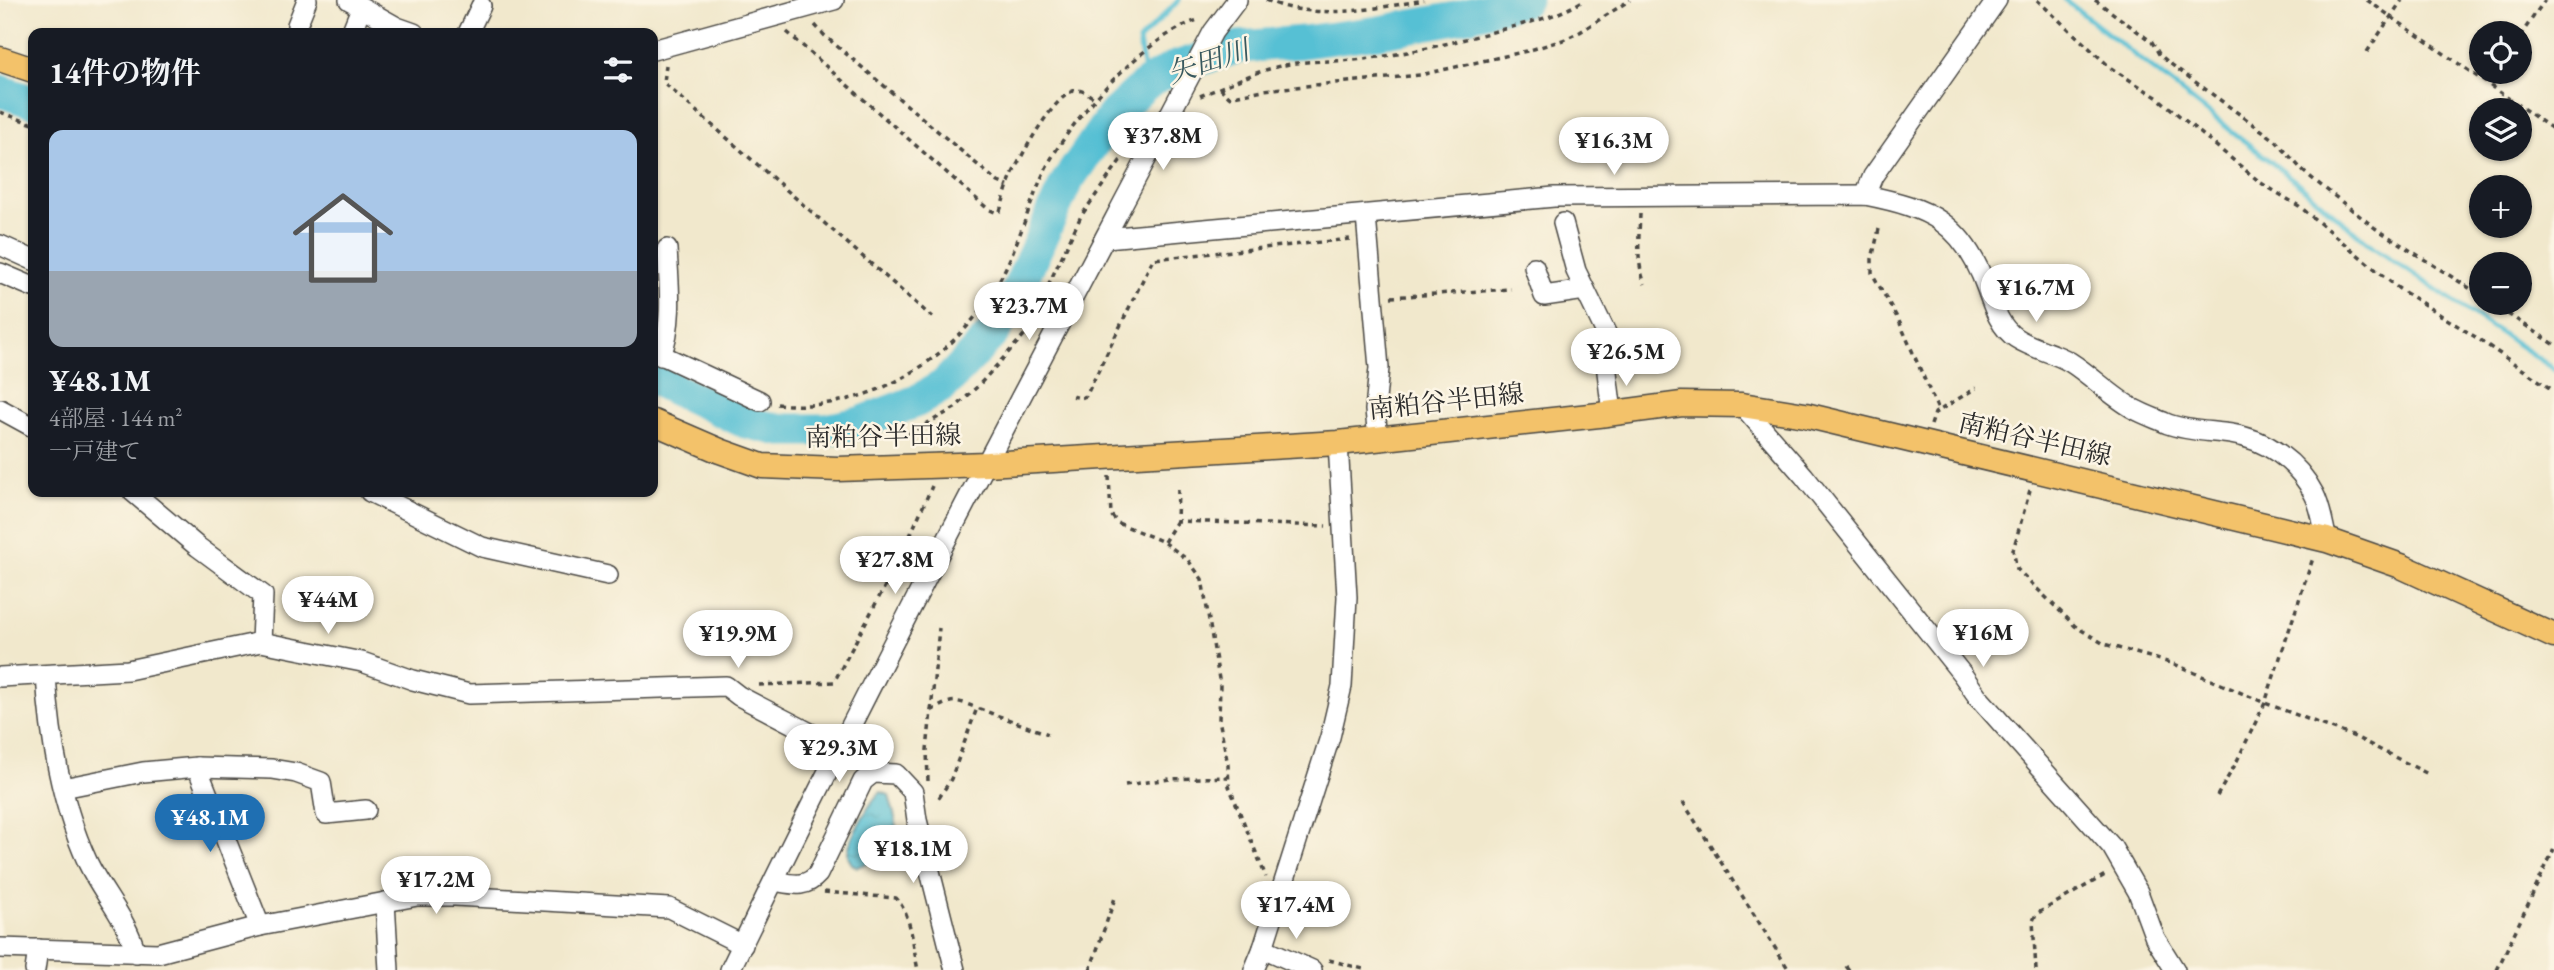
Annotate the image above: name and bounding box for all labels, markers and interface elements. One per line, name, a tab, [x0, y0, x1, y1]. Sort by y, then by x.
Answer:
map controls	[2469, 21, 2532, 315]
button: locate	[2469, 21, 2532, 84]
water label: 矢田川	[1162, 30, 1256, 91]
icon: filters	[599, 51, 637, 89]
text: 14件の物件	[49, 53, 201, 92]
button: layers	[2469, 98, 2532, 161]
pin: ¥37.8M	[1106, 113, 1220, 172]
pin: ¥16.3M	[1557, 118, 1671, 177]
text: ¥37.8M	[1124, 120, 1202, 150]
text: ¥16.3M	[1575, 125, 1653, 155]
icon: home	[280, 175, 406, 301]
button: +	[2469, 175, 2532, 238]
button: −	[2469, 252, 2532, 315]
pin: ¥16.7M	[1979, 264, 2093, 324]
text: ¥16.7M	[1997, 272, 2075, 302]
pin: ¥23.7M	[972, 282, 1086, 342]
text: ¥23.7M	[990, 290, 1068, 320]
pin: ¥26.5M	[1569, 328, 1683, 388]
text: ¥26.5M	[1587, 336, 1665, 366]
text: ¥48.1M	[49, 361, 151, 400]
street label: 南粕谷半田線	[1367, 376, 1525, 426]
text: 4部屋 · 144 m²	[49, 403, 182, 433]
street label: 南粕谷半田線	[1955, 405, 2115, 473]
street label: 南粕谷半田線	[805, 418, 961, 454]
text: 一戸建て	[49, 436, 141, 466]
pin: ¥27.8M	[838, 536, 952, 596]
text: ¥27.8M	[856, 544, 934, 574]
pin: ¥44M	[287, 576, 369, 636]
text: ¥44M	[298, 584, 358, 614]
pin: ¥19.9M	[681, 610, 795, 670]
pin: ¥16M	[1942, 610, 2024, 669]
text: ¥16M	[1953, 617, 2013, 647]
text: ¥19.9M	[699, 618, 777, 648]
pin: ¥29.3M	[782, 724, 896, 784]
text: ¥29.3M	[800, 732, 878, 762]
pin: ¥48.1M	[153, 794, 267, 854]
text: ¥48.1M	[171, 802, 249, 832]
pin: ¥18.1M	[856, 826, 970, 885]
text: ¥18.1M	[874, 833, 952, 863]
pin: ¥17.2M	[379, 856, 493, 916]
text: ¥17.2M	[397, 864, 475, 894]
pin: ¥17.4M	[1239, 881, 1353, 941]
text: ¥17.4M	[1257, 889, 1335, 919]

